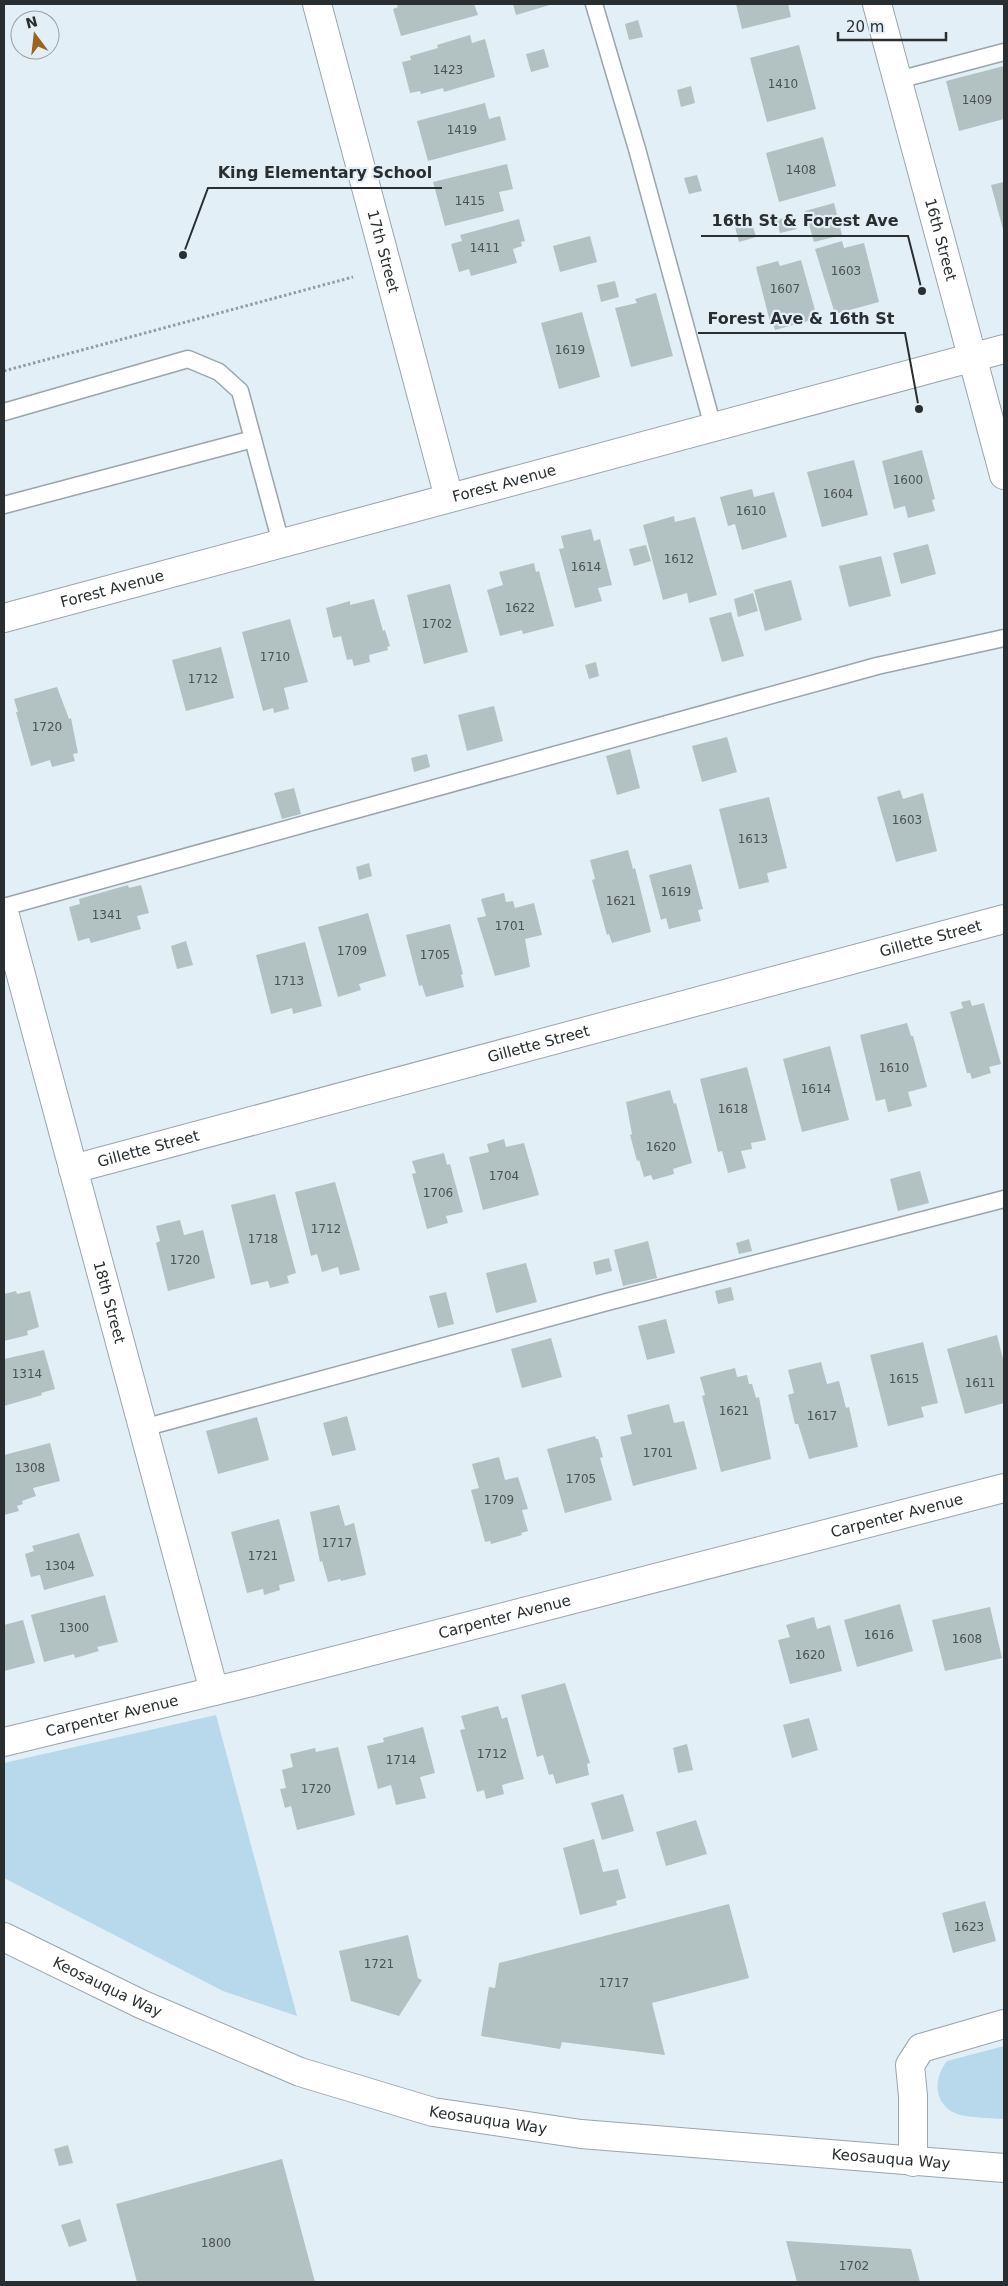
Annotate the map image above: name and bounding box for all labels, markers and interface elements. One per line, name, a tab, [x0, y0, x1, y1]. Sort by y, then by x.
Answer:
north arrow	[10, 10, 60, 60]
scale bar	[838, 10, 946, 42]
text: N	[24, 13, 39, 32]
text: 20 m	[846, 18, 884, 36]
house number: 1423	[433, 63, 463, 77]
house number: 1410	[768, 77, 798, 91]
house number: 1409	[962, 93, 992, 107]
house number: 1419	[447, 123, 477, 137]
callout: King Elementary School	[208, 157, 442, 188]
text: King Elementary School	[218, 163, 432, 182]
house number: 1408	[786, 163, 816, 177]
house number: 1415	[455, 194, 485, 208]
street label: 16th Street	[921, 196, 960, 283]
callout: 16th St & Forest Ave	[701, 205, 908, 236]
street label: 17th Street	[363, 208, 403, 295]
text: 16th St & Forest Ave	[712, 211, 899, 230]
house number: 1411	[470, 241, 500, 255]
house number: 1603	[831, 264, 861, 278]
house number: 1607	[770, 282, 800, 296]
callout: Forest Ave & 16th St	[698, 302, 905, 333]
text: Forest Ave & 16th St	[708, 309, 895, 328]
house number: 1619	[555, 343, 585, 357]
street label: Forest Avenue	[450, 461, 558, 506]
house number: 1600	[893, 473, 923, 487]
house number: 1604	[823, 487, 853, 501]
house number: 1610	[736, 504, 766, 518]
house number: 1612	[664, 552, 694, 566]
house number: 1614	[571, 560, 601, 574]
street label: Forest Avenue	[58, 566, 166, 611]
house number: 1622	[505, 601, 535, 615]
house number: 1702	[422, 617, 452, 631]
house number: 1710	[260, 650, 290, 664]
house number: 1712	[188, 672, 218, 686]
house number: 1720	[32, 720, 62, 734]
house number: 1603	[892, 813, 922, 827]
house number: 1613	[738, 832, 768, 846]
house number: 1619	[661, 885, 691, 899]
house number: 1621	[606, 894, 636, 908]
house number: 1341	[92, 908, 122, 922]
street label: Gillette Street	[878, 916, 984, 961]
house number: 1701	[495, 919, 525, 933]
house number: 1709	[337, 944, 367, 958]
house number: 1705	[420, 948, 450, 962]
house number: 1713	[274, 974, 304, 988]
street label: Gillette Street	[486, 1022, 592, 1066]
house number: 1610	[879, 1061, 909, 1075]
house number: 1614	[801, 1082, 831, 1096]
house number: 1618	[718, 1102, 748, 1116]
street label: Gillette Street	[95, 1126, 201, 1171]
house number: 1620	[646, 1140, 676, 1154]
house number: 1704	[489, 1169, 519, 1183]
house number: 1706	[423, 1186, 453, 1200]
house number: 1712	[311, 1222, 341, 1236]
house number: 1718	[248, 1232, 278, 1246]
house number: 1720	[170, 1253, 200, 1267]
street label: 18th Street	[89, 1259, 129, 1346]
house number: 1314	[12, 1367, 42, 1381]
house number: 1615	[889, 1372, 919, 1386]
house number: 1611	[965, 1376, 995, 1390]
house number: 1621	[719, 1404, 749, 1418]
house number: 1617	[807, 1409, 837, 1423]
house number: 1701	[643, 1446, 673, 1460]
house number: 1308	[15, 1461, 45, 1475]
house number: 1705	[566, 1472, 596, 1486]
street label: Carpenter Avenue	[829, 1490, 965, 1541]
house number: 1709	[484, 1493, 514, 1507]
house number: 1717	[322, 1536, 352, 1550]
house number: 1721	[248, 1549, 278, 1563]
house number: 1304	[45, 1559, 75, 1573]
street label: Carpenter Avenue	[436, 1591, 573, 1643]
house number: 1300	[59, 1621, 89, 1635]
house number: 1616	[864, 1628, 894, 1642]
house number: 1608	[952, 1632, 982, 1646]
house number: 1620	[795, 1648, 825, 1662]
street label: Carpenter Avenue	[44, 1691, 180, 1741]
house number: 1712	[477, 1747, 507, 1761]
house number: 1714	[386, 1753, 416, 1767]
house number: 1720	[301, 1782, 331, 1796]
house number: 1623	[954, 1920, 984, 1934]
street label: Keosauqua Way	[50, 1953, 165, 2021]
house number: 1721	[364, 1957, 394, 1971]
house number: 1717	[599, 1976, 629, 1990]
street label: Keosauqua Way	[428, 2103, 548, 2138]
street label: Keosauqua Way	[831, 2145, 951, 2173]
house number: 1800	[201, 2236, 231, 2250]
house number: 1702	[839, 2259, 869, 2273]

